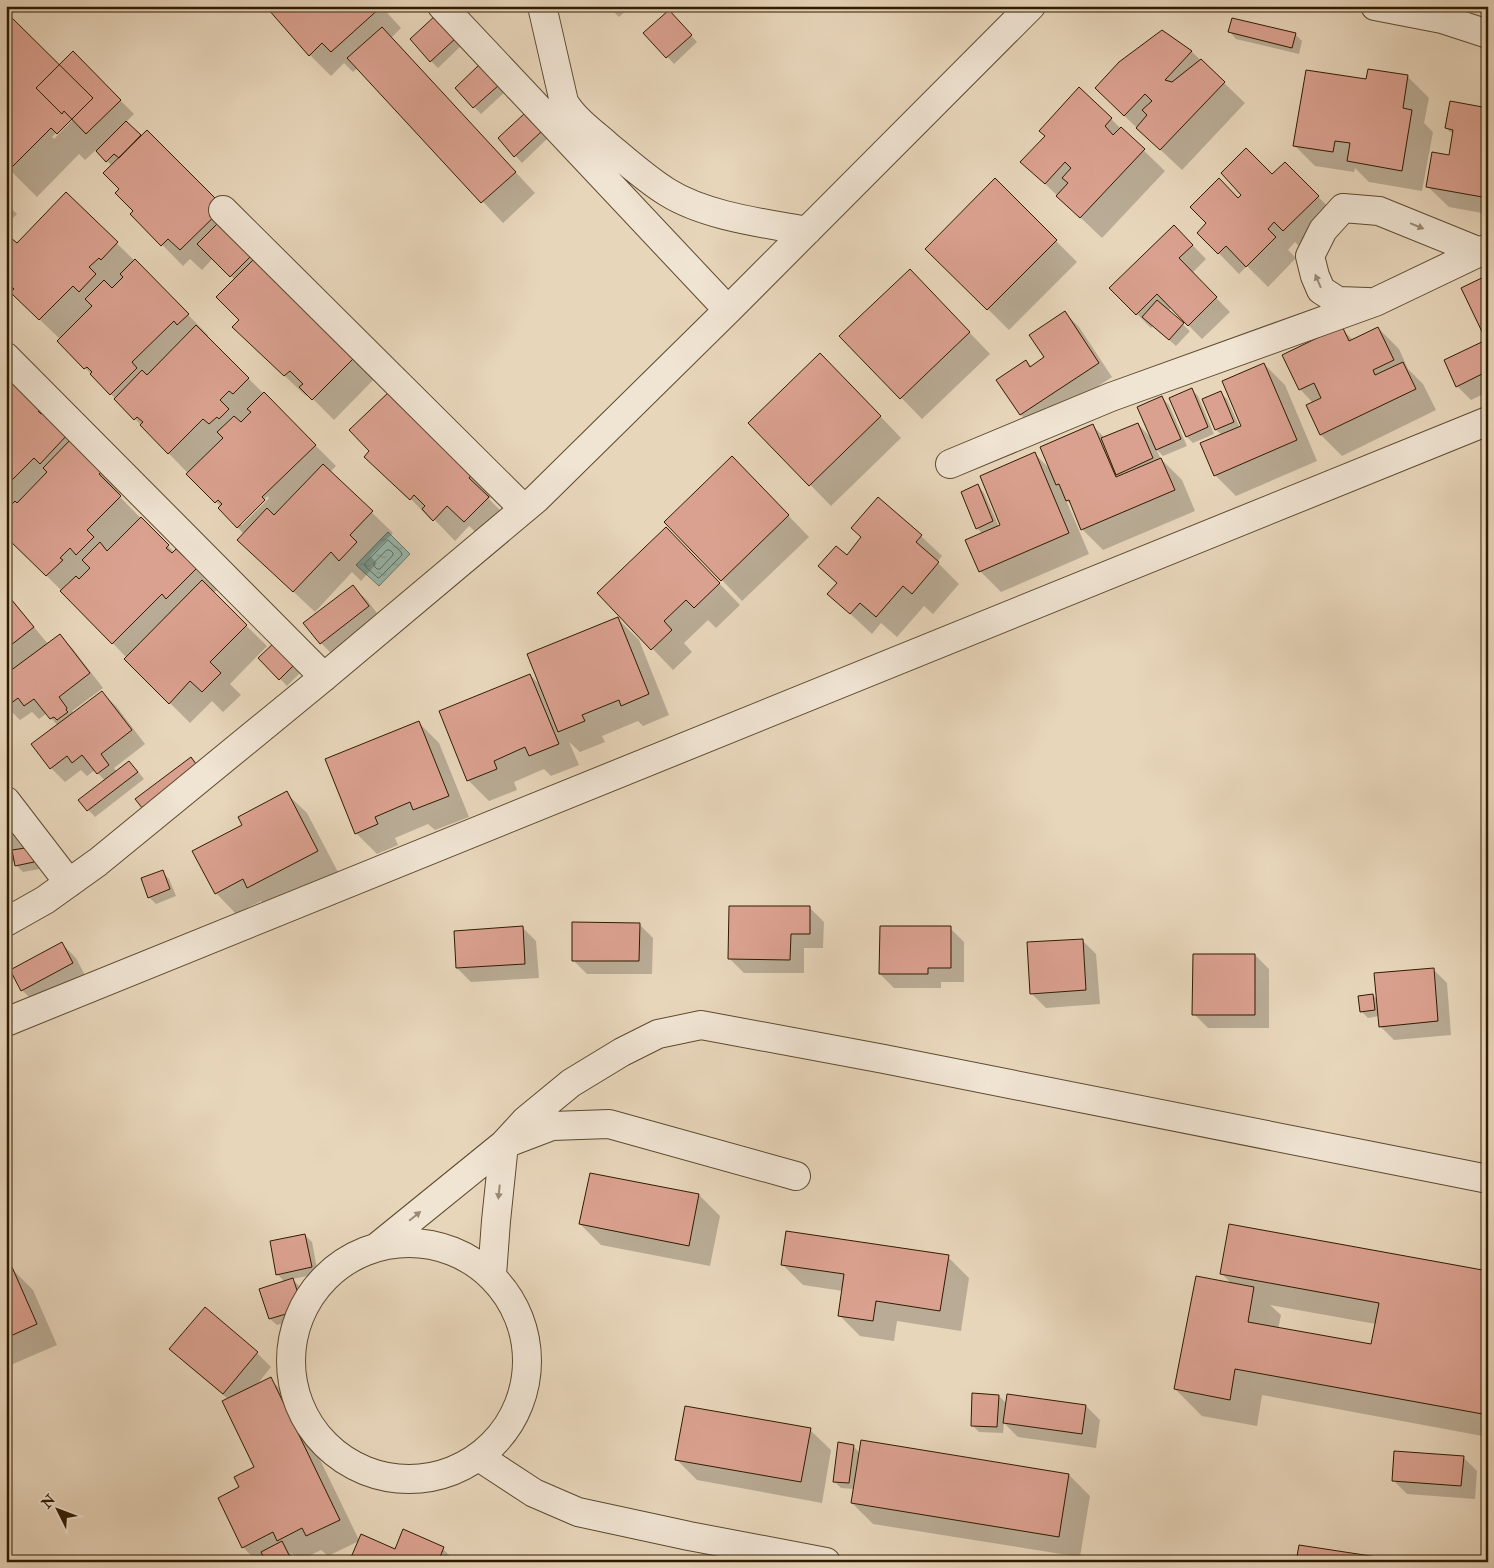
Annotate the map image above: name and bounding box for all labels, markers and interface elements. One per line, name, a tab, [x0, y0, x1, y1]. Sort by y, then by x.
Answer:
one-way arrow	[1410, 223, 1424, 231]
one-way arrow	[1313, 274, 1321, 288]
one-way arrow	[495, 1185, 503, 1201]
one-way arrow	[408, 1211, 421, 1222]
north arrow	[32, 1486, 82, 1536]
text: N	[38, 1491, 60, 1513]

